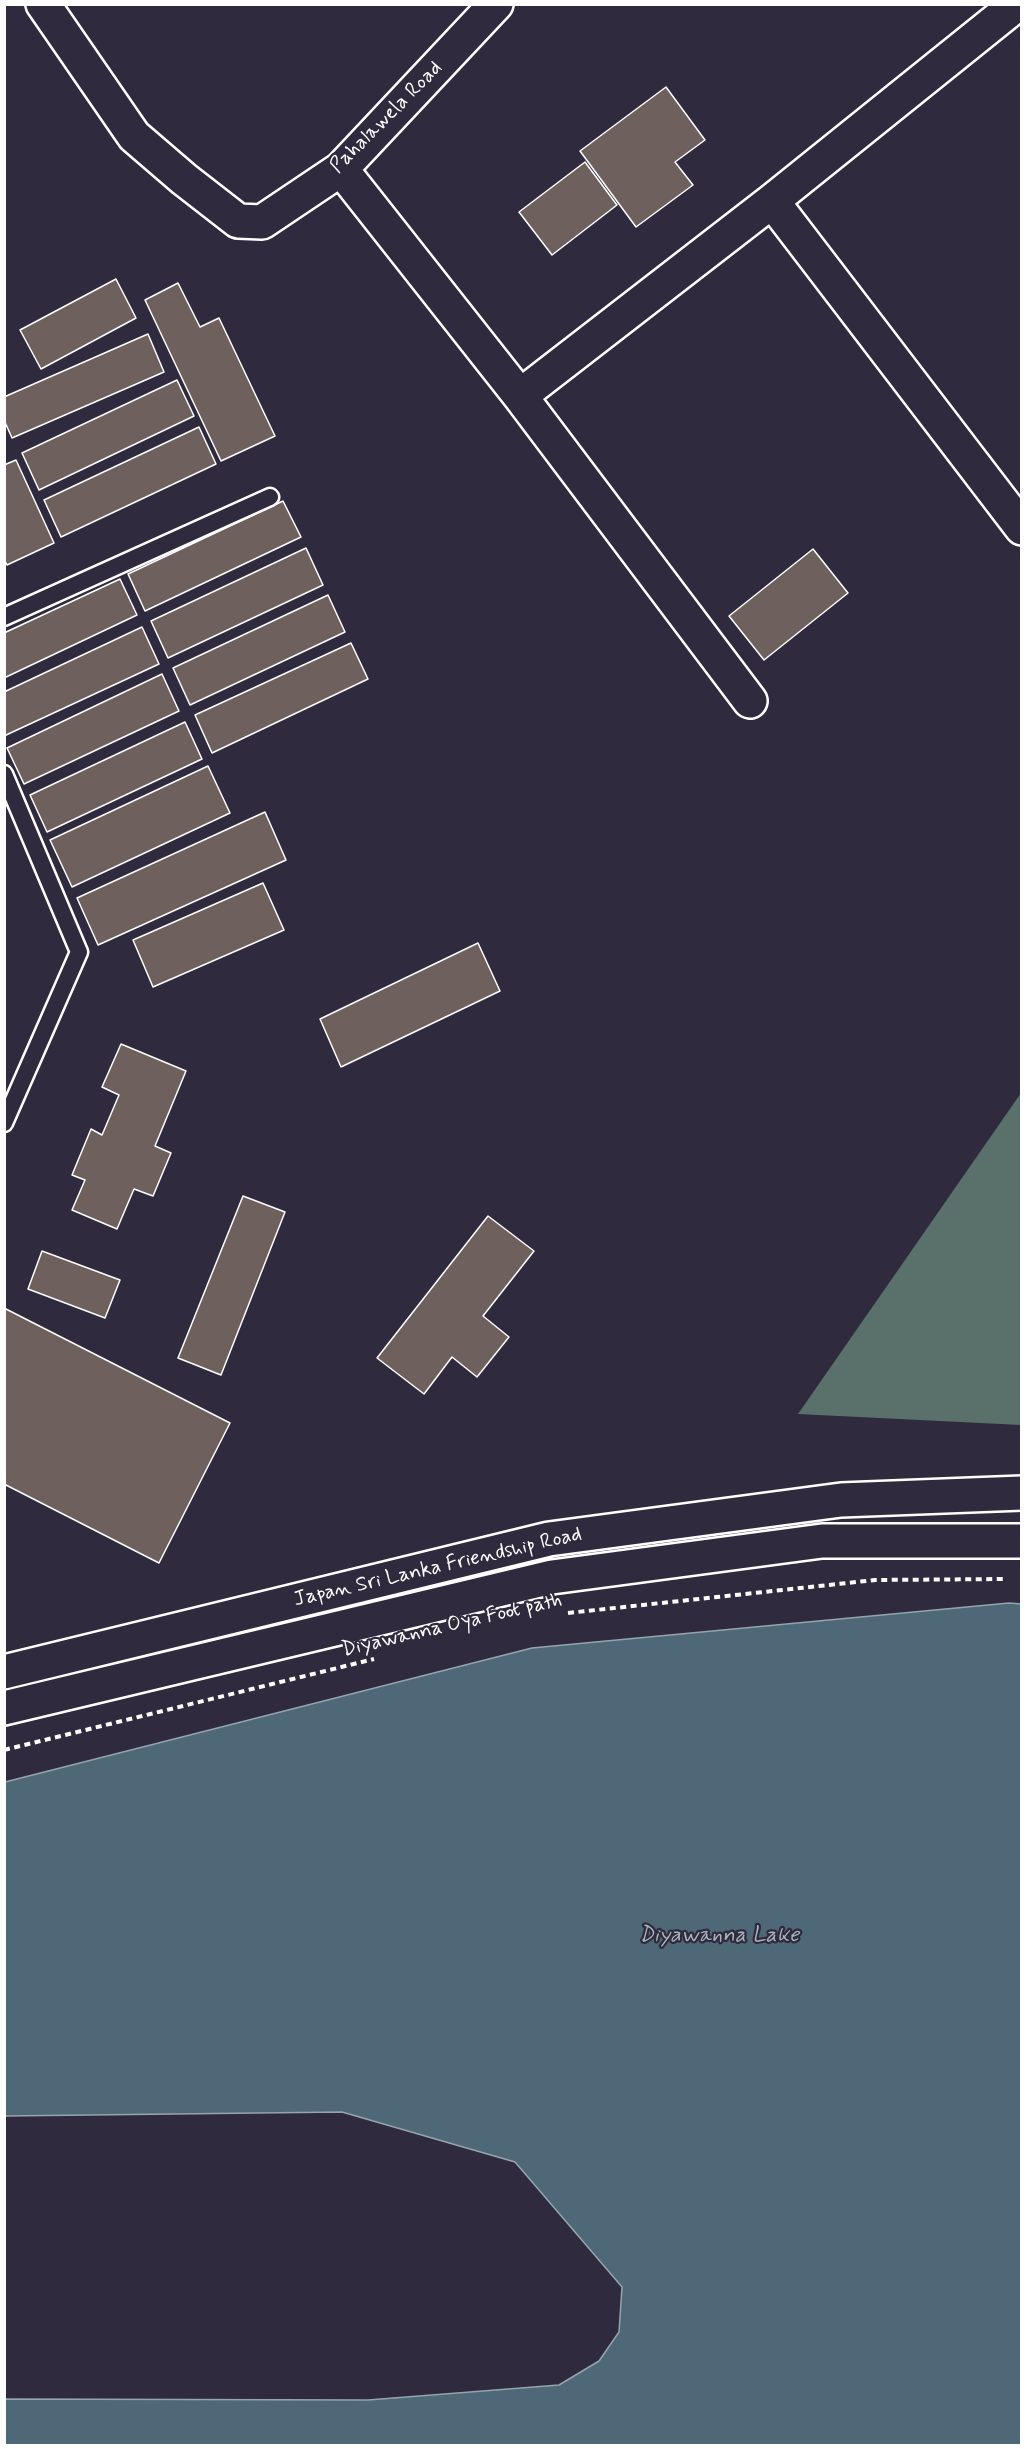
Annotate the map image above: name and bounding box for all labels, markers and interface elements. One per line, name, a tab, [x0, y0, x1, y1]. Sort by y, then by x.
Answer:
street label: Pahalawela Road	[326, 57, 448, 179]
street label: Japan Sri Lanka Friendship Road	[291, 1523, 585, 1613]
street label: Diyawanna Oya Foot path	[339, 1588, 565, 1664]
water label: Diyawanna Lake	[639, 1923, 799, 1949]

